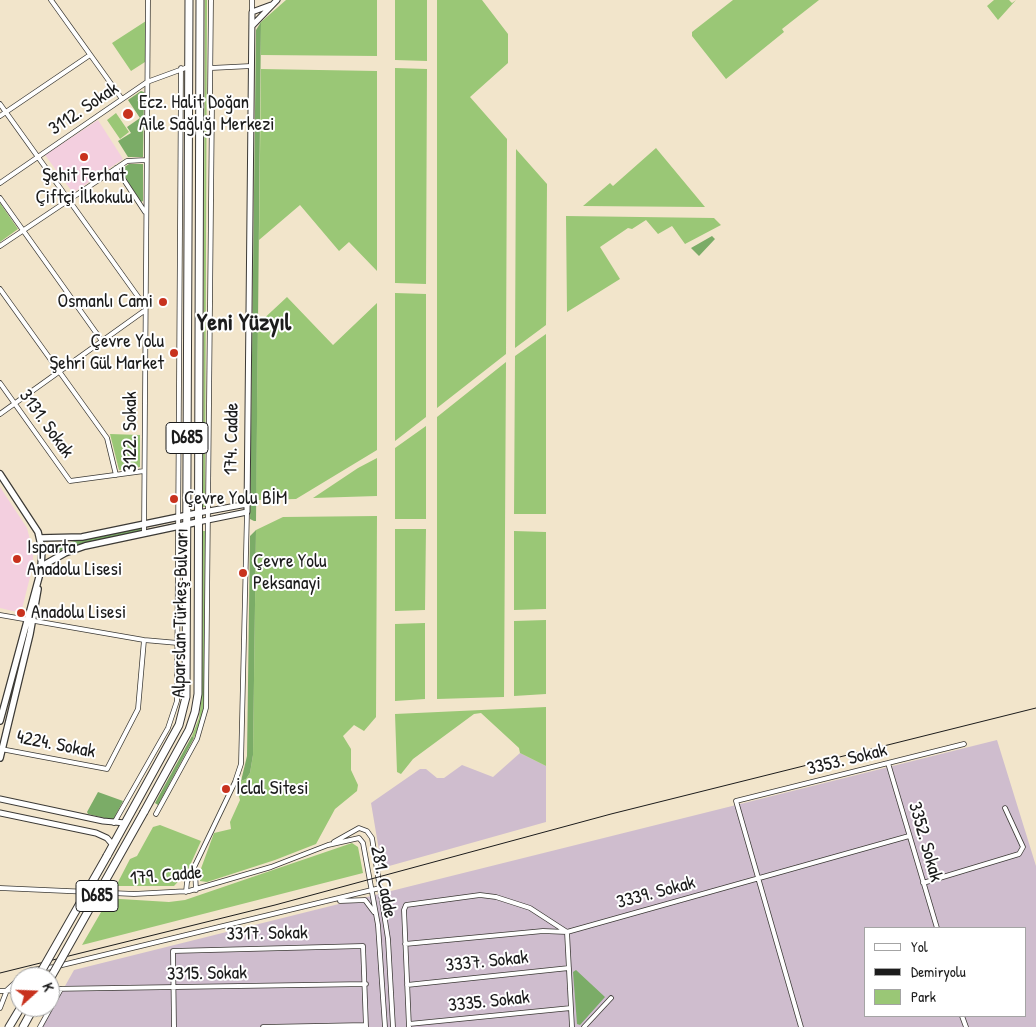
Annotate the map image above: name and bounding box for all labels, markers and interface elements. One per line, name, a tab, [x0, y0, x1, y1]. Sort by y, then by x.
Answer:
street label: 3112. Sokak	[45, 77, 123, 141]
place label: Ecz. Halit Doğan Aile Sağlığı Merkezi	[139, 92, 275, 136]
marker: Ecz. Halit Doğan Aile Sağlığı Merkezi	[121, 107, 135, 121]
marker: Şehit Ferhat Çiftçi İlkokulu	[78, 151, 90, 163]
place label: Şehit Ferhat Çiftçi İlkokulu	[35, 165, 133, 209]
place label: Osmanlı Cami	[57, 291, 153, 313]
marker: Osmanlı Cami	[157, 296, 169, 308]
district label: Yeni Yüzyıl	[197, 310, 291, 338]
place label: Çevre Yolu Şehri Gül Market	[50, 331, 164, 375]
marker: Çevre Yolu Şehri Gül Market	[168, 347, 180, 359]
street label: 3131. Sokak	[14, 385, 78, 463]
street label: 3122. Sokak	[120, 391, 142, 473]
street label: 174. Cadde	[220, 403, 244, 475]
road number: D685	[166, 422, 208, 453]
place label: Çevre Yolu BİM	[184, 488, 287, 510]
marker: Çevre Yolu BİM	[168, 493, 180, 505]
street label: Alparslan Türkeş Bulvarı	[168, 528, 194, 698]
place label: Isparta Anadolu Lisesi	[27, 537, 122, 581]
place label: Çevre Yolu Peksanayi	[253, 551, 327, 595]
marker: Isparta Anadolu Lisesi	[11, 553, 23, 565]
marker: Çevre Yolu Peksanayi	[237, 567, 249, 579]
place label: Anadolu Lisesi	[31, 602, 126, 624]
marker: Anadolu Lisesi	[15, 607, 27, 619]
street label: 4224. Sokak	[15, 726, 97, 764]
street label: 3353. Sokak	[805, 739, 889, 781]
place label: İclal Sitesi	[236, 778, 308, 800]
marker: İclal Sitesi	[220, 783, 232, 795]
street label: 3352. Sokak	[903, 799, 947, 885]
street label: 281. Cadde	[365, 844, 401, 920]
street label: 179. Cadde	[129, 862, 203, 890]
street label: 3339. Sokak	[614, 872, 698, 914]
road number: D685	[76, 880, 118, 911]
street label: 3317. Sokak	[226, 922, 308, 946]
legend	[864, 927, 1026, 1017]
text: Yol	[911, 936, 928, 957]
street label: 3337. Sokak	[445, 946, 529, 978]
text: Demiryolu	[911, 961, 966, 982]
street label: 3315. Sokak	[167, 962, 247, 986]
north arrow	[10, 967, 60, 1017]
text: K	[38, 980, 59, 994]
street label: 3335. Sokak	[447, 986, 531, 1018]
text: Park	[911, 986, 936, 1007]

